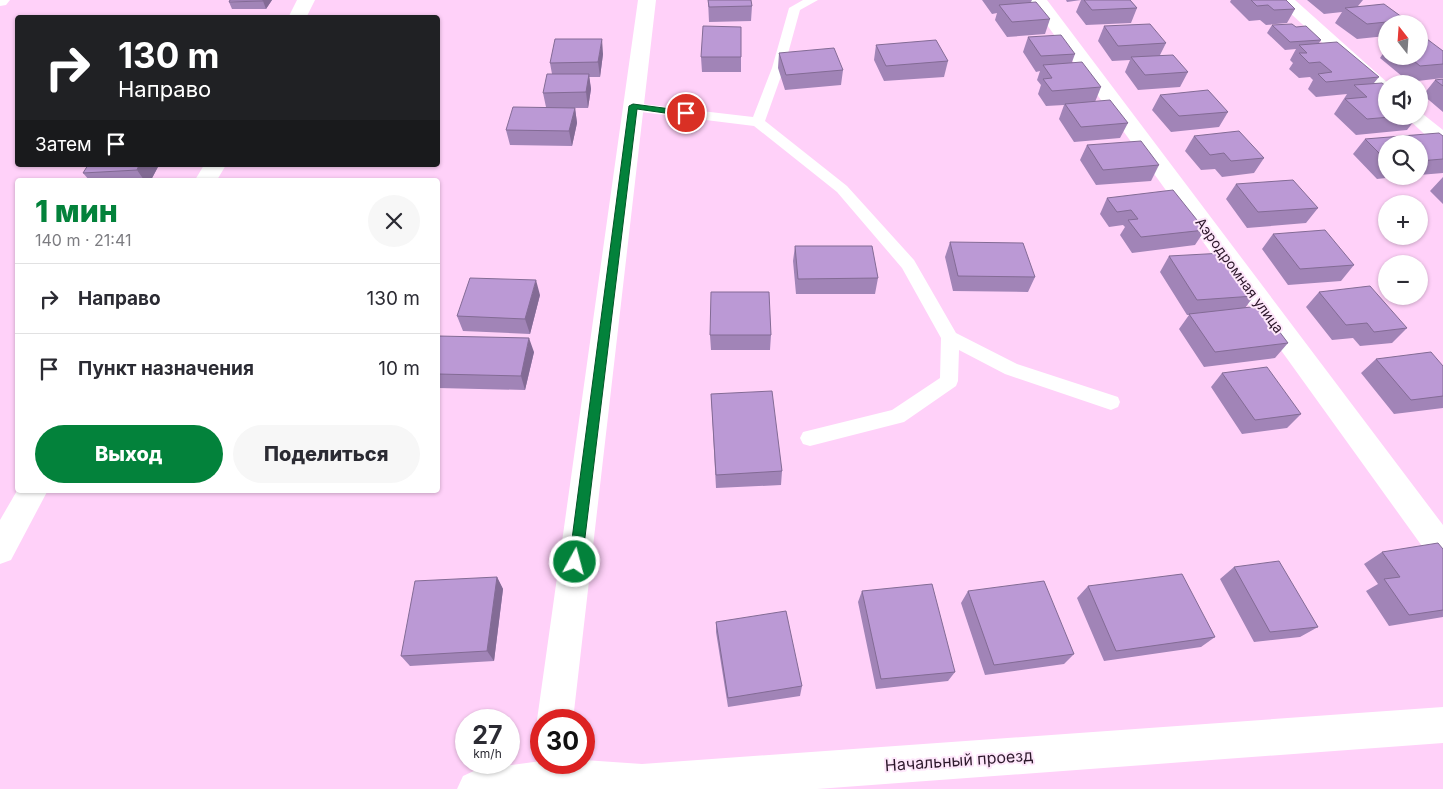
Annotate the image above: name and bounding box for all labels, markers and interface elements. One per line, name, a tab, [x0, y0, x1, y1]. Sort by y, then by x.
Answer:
north arrow	[1378, 15, 1428, 65]
map controls	[1378, 15, 1428, 305]
text: 130 m	[118, 34, 220, 76]
icon: right	[35, 35, 100, 100]
button: sound	[1378, 75, 1428, 125]
text: Направо	[118, 76, 211, 102]
pin	[665, 92, 707, 134]
icon: arrive	[672, 99, 700, 127]
icon: arrive	[102, 130, 130, 158]
text: Затем	[35, 133, 92, 156]
button: search	[1378, 135, 1428, 185]
text: 1 мин	[35, 193, 118, 229]
button: close	[368, 195, 420, 247]
button: +	[1378, 195, 1428, 245]
street label: Аэродромная улица	[1192, 214, 1288, 336]
text: 140 m · 21:41	[35, 230, 131, 250]
button: −	[1378, 255, 1428, 305]
icon: right	[35, 285, 63, 313]
text: Направо	[78, 287, 161, 310]
text: 130 m	[367, 287, 420, 310]
icon: arrive	[35, 355, 63, 383]
text: Пункт назначения	[78, 357, 254, 380]
text: 10 m	[378, 357, 420, 380]
button: Выход	[35, 425, 223, 483]
button: Поделиться	[233, 425, 420, 483]
position arrow	[548, 535, 600, 587]
speed limit sign: 30	[530, 709, 595, 774]
text: 27	[472, 720, 503, 750]
street label: Начальный проезд	[884, 745, 1034, 775]
text: km/h	[473, 746, 502, 761]

